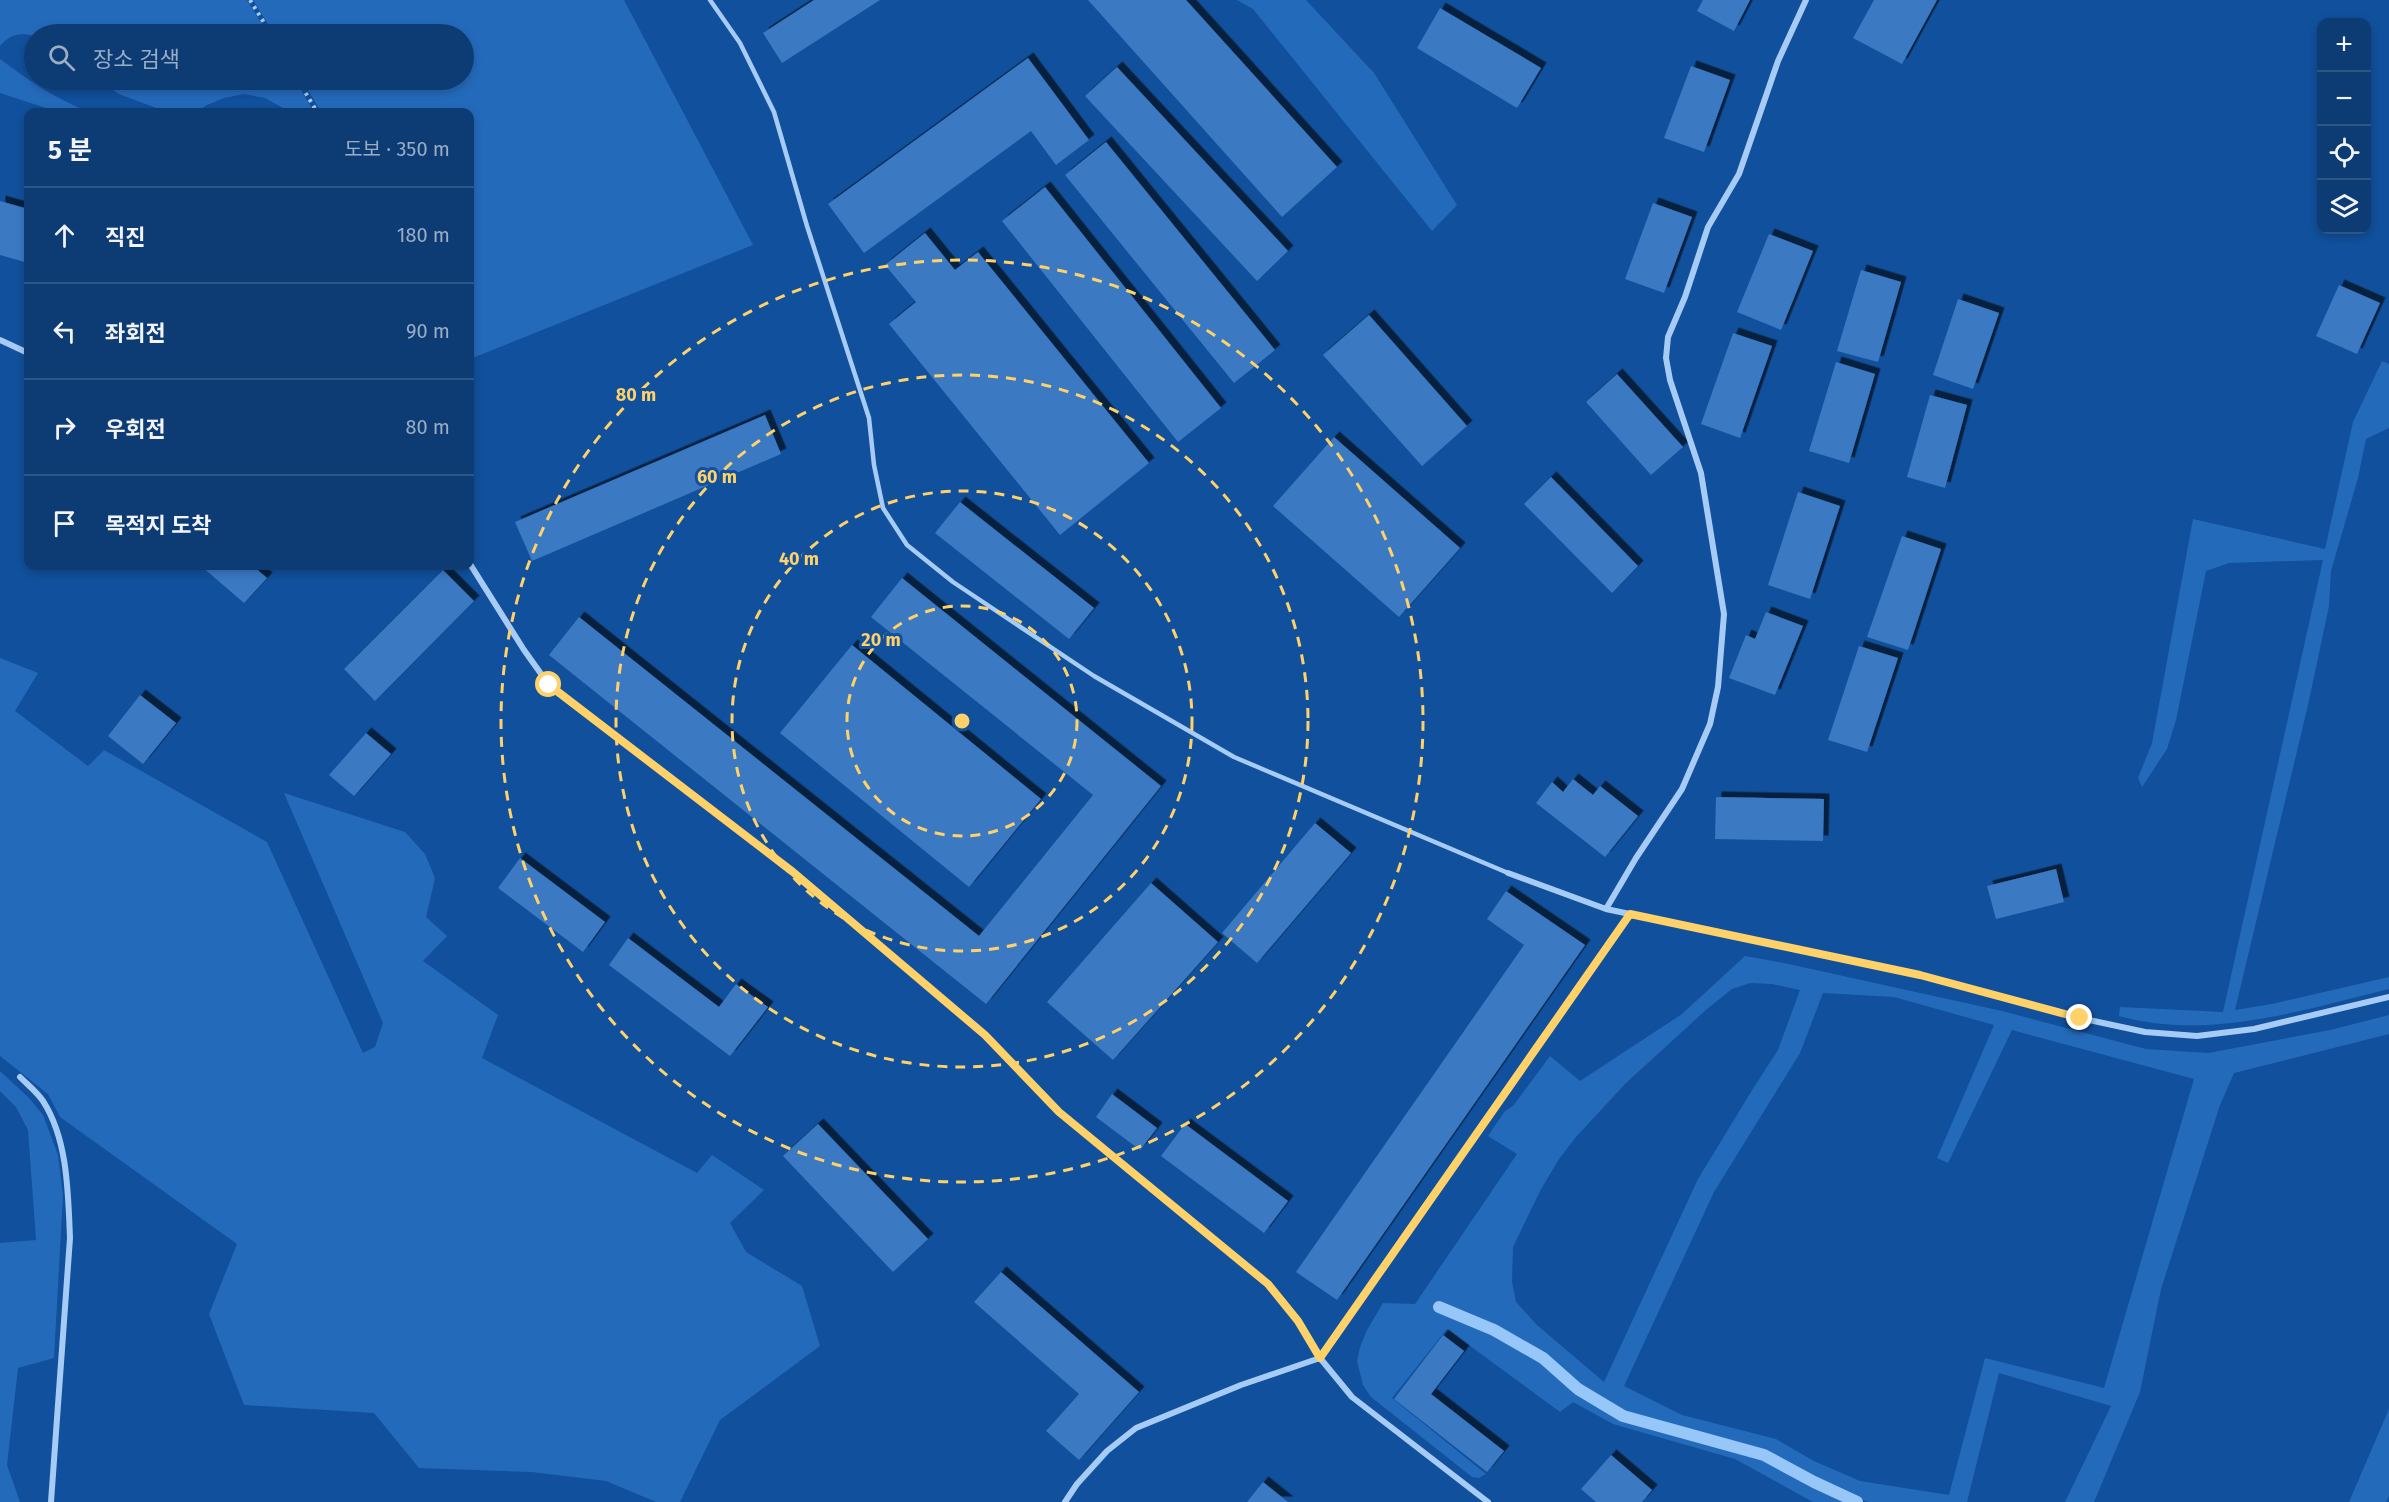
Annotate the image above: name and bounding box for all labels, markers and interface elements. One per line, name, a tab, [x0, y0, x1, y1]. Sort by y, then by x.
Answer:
map controls	[2317, 18, 2371, 234]
button: +	[2317, 18, 2371, 72]
search box	[24, 24, 474, 90]
icon: search	[45, 41, 78, 74]
text: 장소 검색	[93, 46, 180, 73]
button: −	[2317, 72, 2371, 126]
button: locate	[2317, 126, 2371, 180]
text: 5 분	[48, 135, 92, 166]
text: 도보 · 350 m	[344, 137, 450, 161]
button: layers	[2317, 180, 2371, 234]
icon: ahead	[48, 219, 81, 252]
text: 180 m	[397, 223, 450, 247]
text: 직진	[105, 224, 145, 251]
icon: left	[48, 315, 81, 348]
text: 90 m	[406, 319, 450, 343]
text: 좌회전	[105, 320, 166, 347]
text: 80 m	[616, 384, 656, 406]
icon: right	[48, 411, 81, 444]
text: 80 m	[405, 415, 450, 439]
text: 우회전	[105, 416, 166, 443]
text: 60 m	[697, 466, 737, 488]
icon: arrive	[48, 507, 81, 540]
text: 목적지 도착	[105, 512, 211, 539]
text: 40 m	[779, 548, 819, 570]
text: 20 m	[861, 629, 901, 651]
route start	[535, 671, 561, 697]
centre of rings	[952, 711, 972, 731]
route end	[2066, 1004, 2092, 1030]

